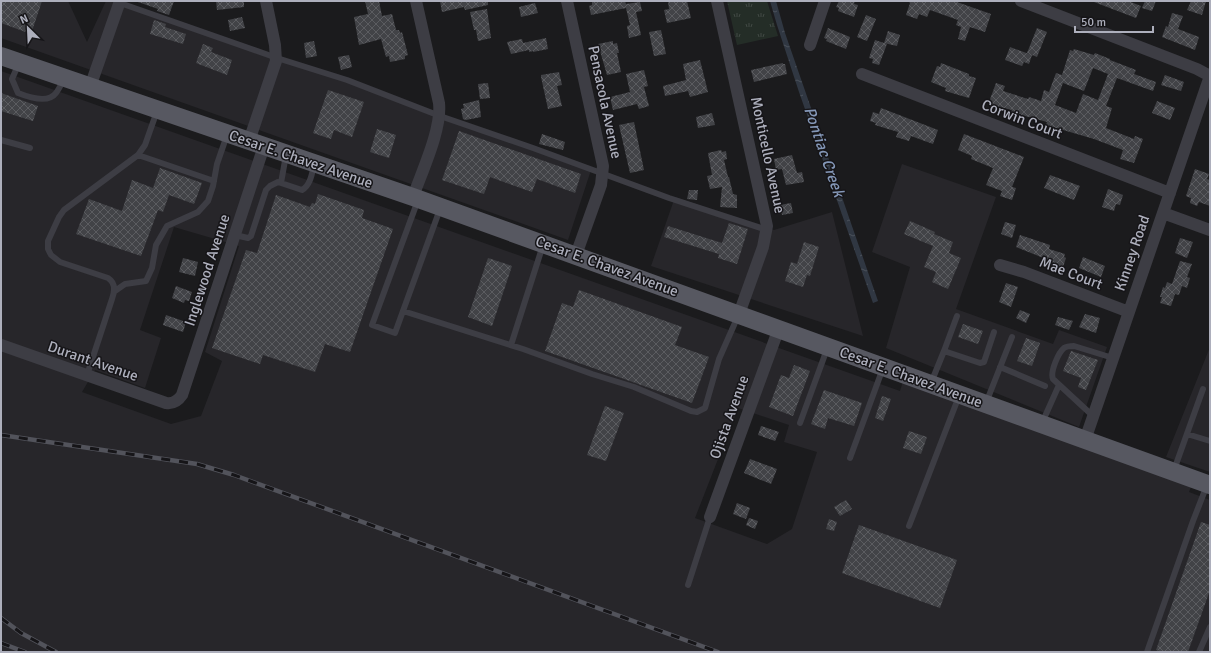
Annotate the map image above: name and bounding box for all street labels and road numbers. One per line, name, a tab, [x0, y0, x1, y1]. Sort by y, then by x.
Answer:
street label: Pensacola Avenue	[584, 44, 626, 160]
street label: Monticello Avenue	[747, 95, 789, 215]
street label: Corwin Court	[979, 95, 1065, 143]
street label: Cesar E. Chavez Avenue	[227, 126, 375, 192]
street label: Inglewood Avenue	[180, 212, 234, 328]
street label: Kinney Road	[1111, 213, 1153, 293]
street label: Cesar E. Chavez Avenue	[533, 232, 681, 300]
street label: Mae Court	[1037, 253, 1105, 293]
street label: Durant Avenue	[45, 337, 141, 385]
street label: Cesar E. Chavez Avenue	[837, 343, 985, 411]
street label: Ojista Avenue	[706, 373, 752, 461]

